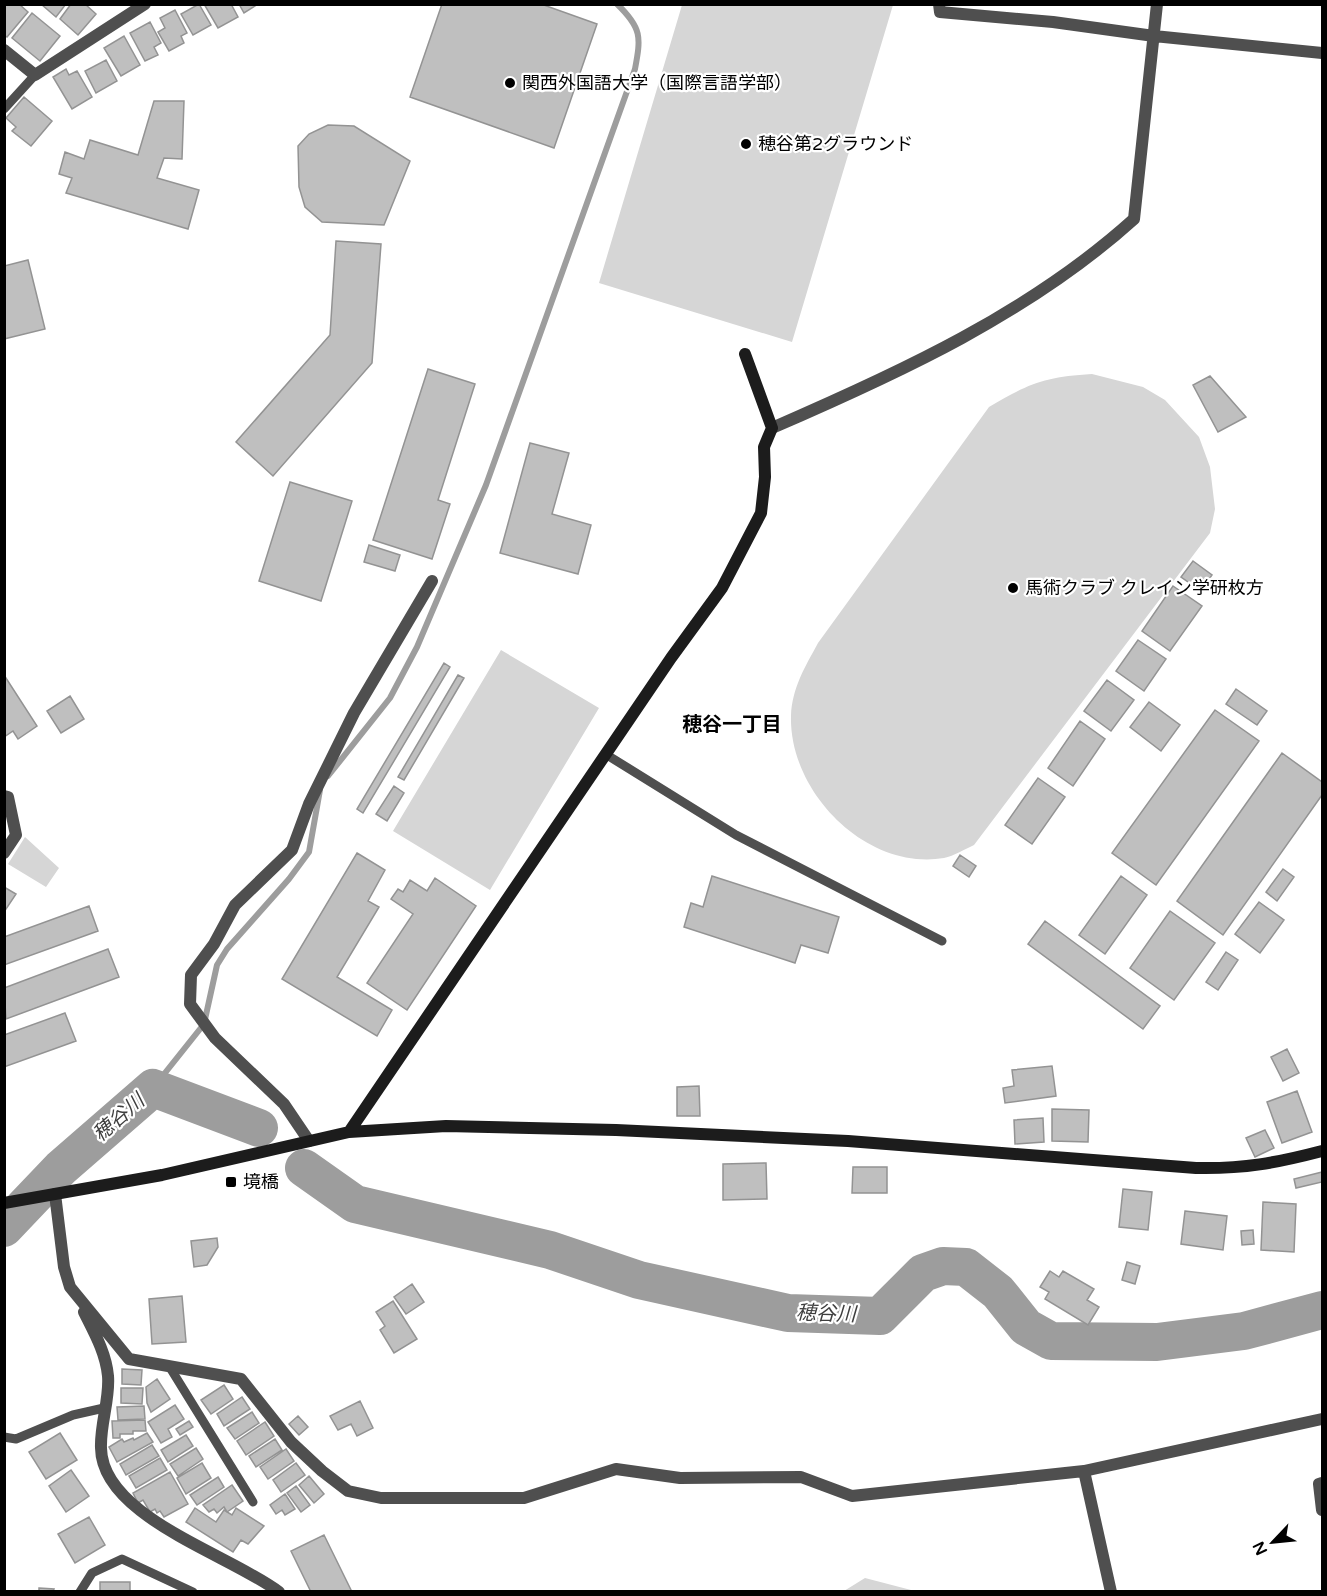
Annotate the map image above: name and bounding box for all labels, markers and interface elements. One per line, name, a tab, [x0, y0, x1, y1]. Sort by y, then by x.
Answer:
place label: 関西外国語大学（国際言語学部）	[522, 72, 792, 94]
marker: 関西外国語大学（国際言語学部）	[503, 76, 517, 90]
place label: 穂谷第2グラウンド	[758, 133, 913, 155]
marker: 穂谷第2グラウンド	[739, 137, 753, 151]
place label: 馬術クラブ クレイン学研枚方	[1025, 577, 1264, 599]
marker: 馬術クラブ クレイン学研枚方	[1006, 581, 1020, 595]
district label: 穂谷一丁目	[682, 713, 782, 737]
water label: 穂谷川	[88, 1088, 151, 1147]
place label: 境橋	[243, 1171, 279, 1193]
marker: 境橋	[224, 1175, 238, 1189]
water label: 穂谷川	[796, 1301, 858, 1327]
north arrow	[1243, 1512, 1303, 1572]
text: N	[1249, 1538, 1272, 1558]

